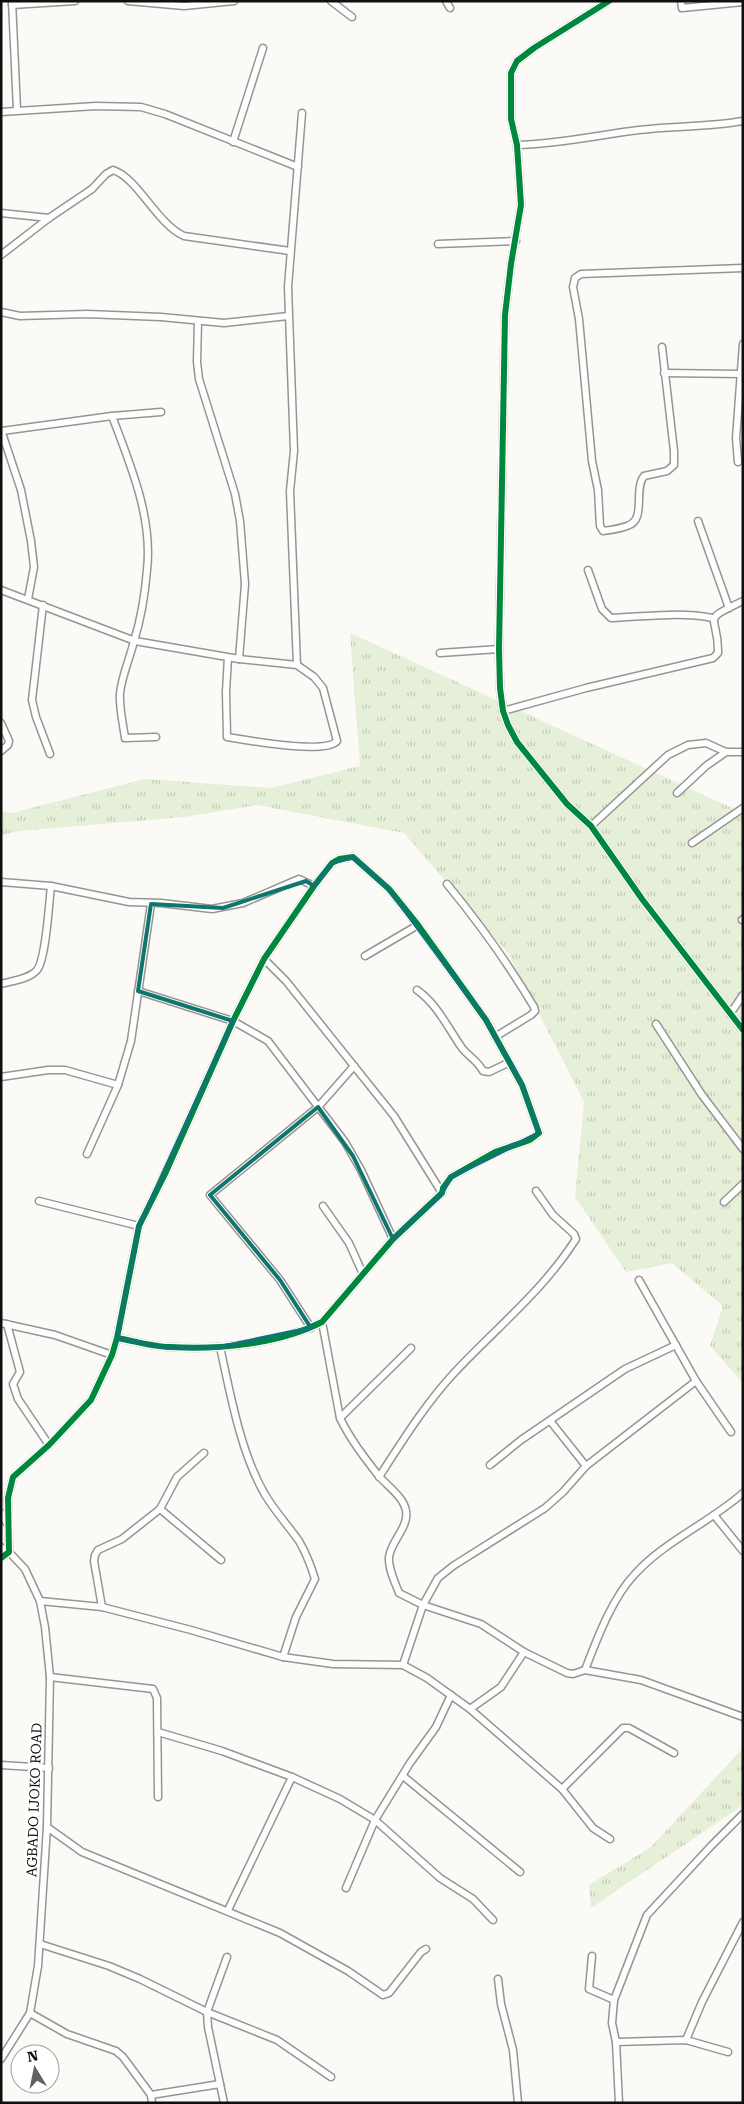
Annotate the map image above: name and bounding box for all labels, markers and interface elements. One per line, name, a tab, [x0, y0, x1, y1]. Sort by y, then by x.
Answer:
street label: AGBADO IJOKO ROAD	[23, 1722, 45, 1877]
north arrow	[10, 2044, 60, 2094]
text: N	[26, 2047, 40, 2065]

